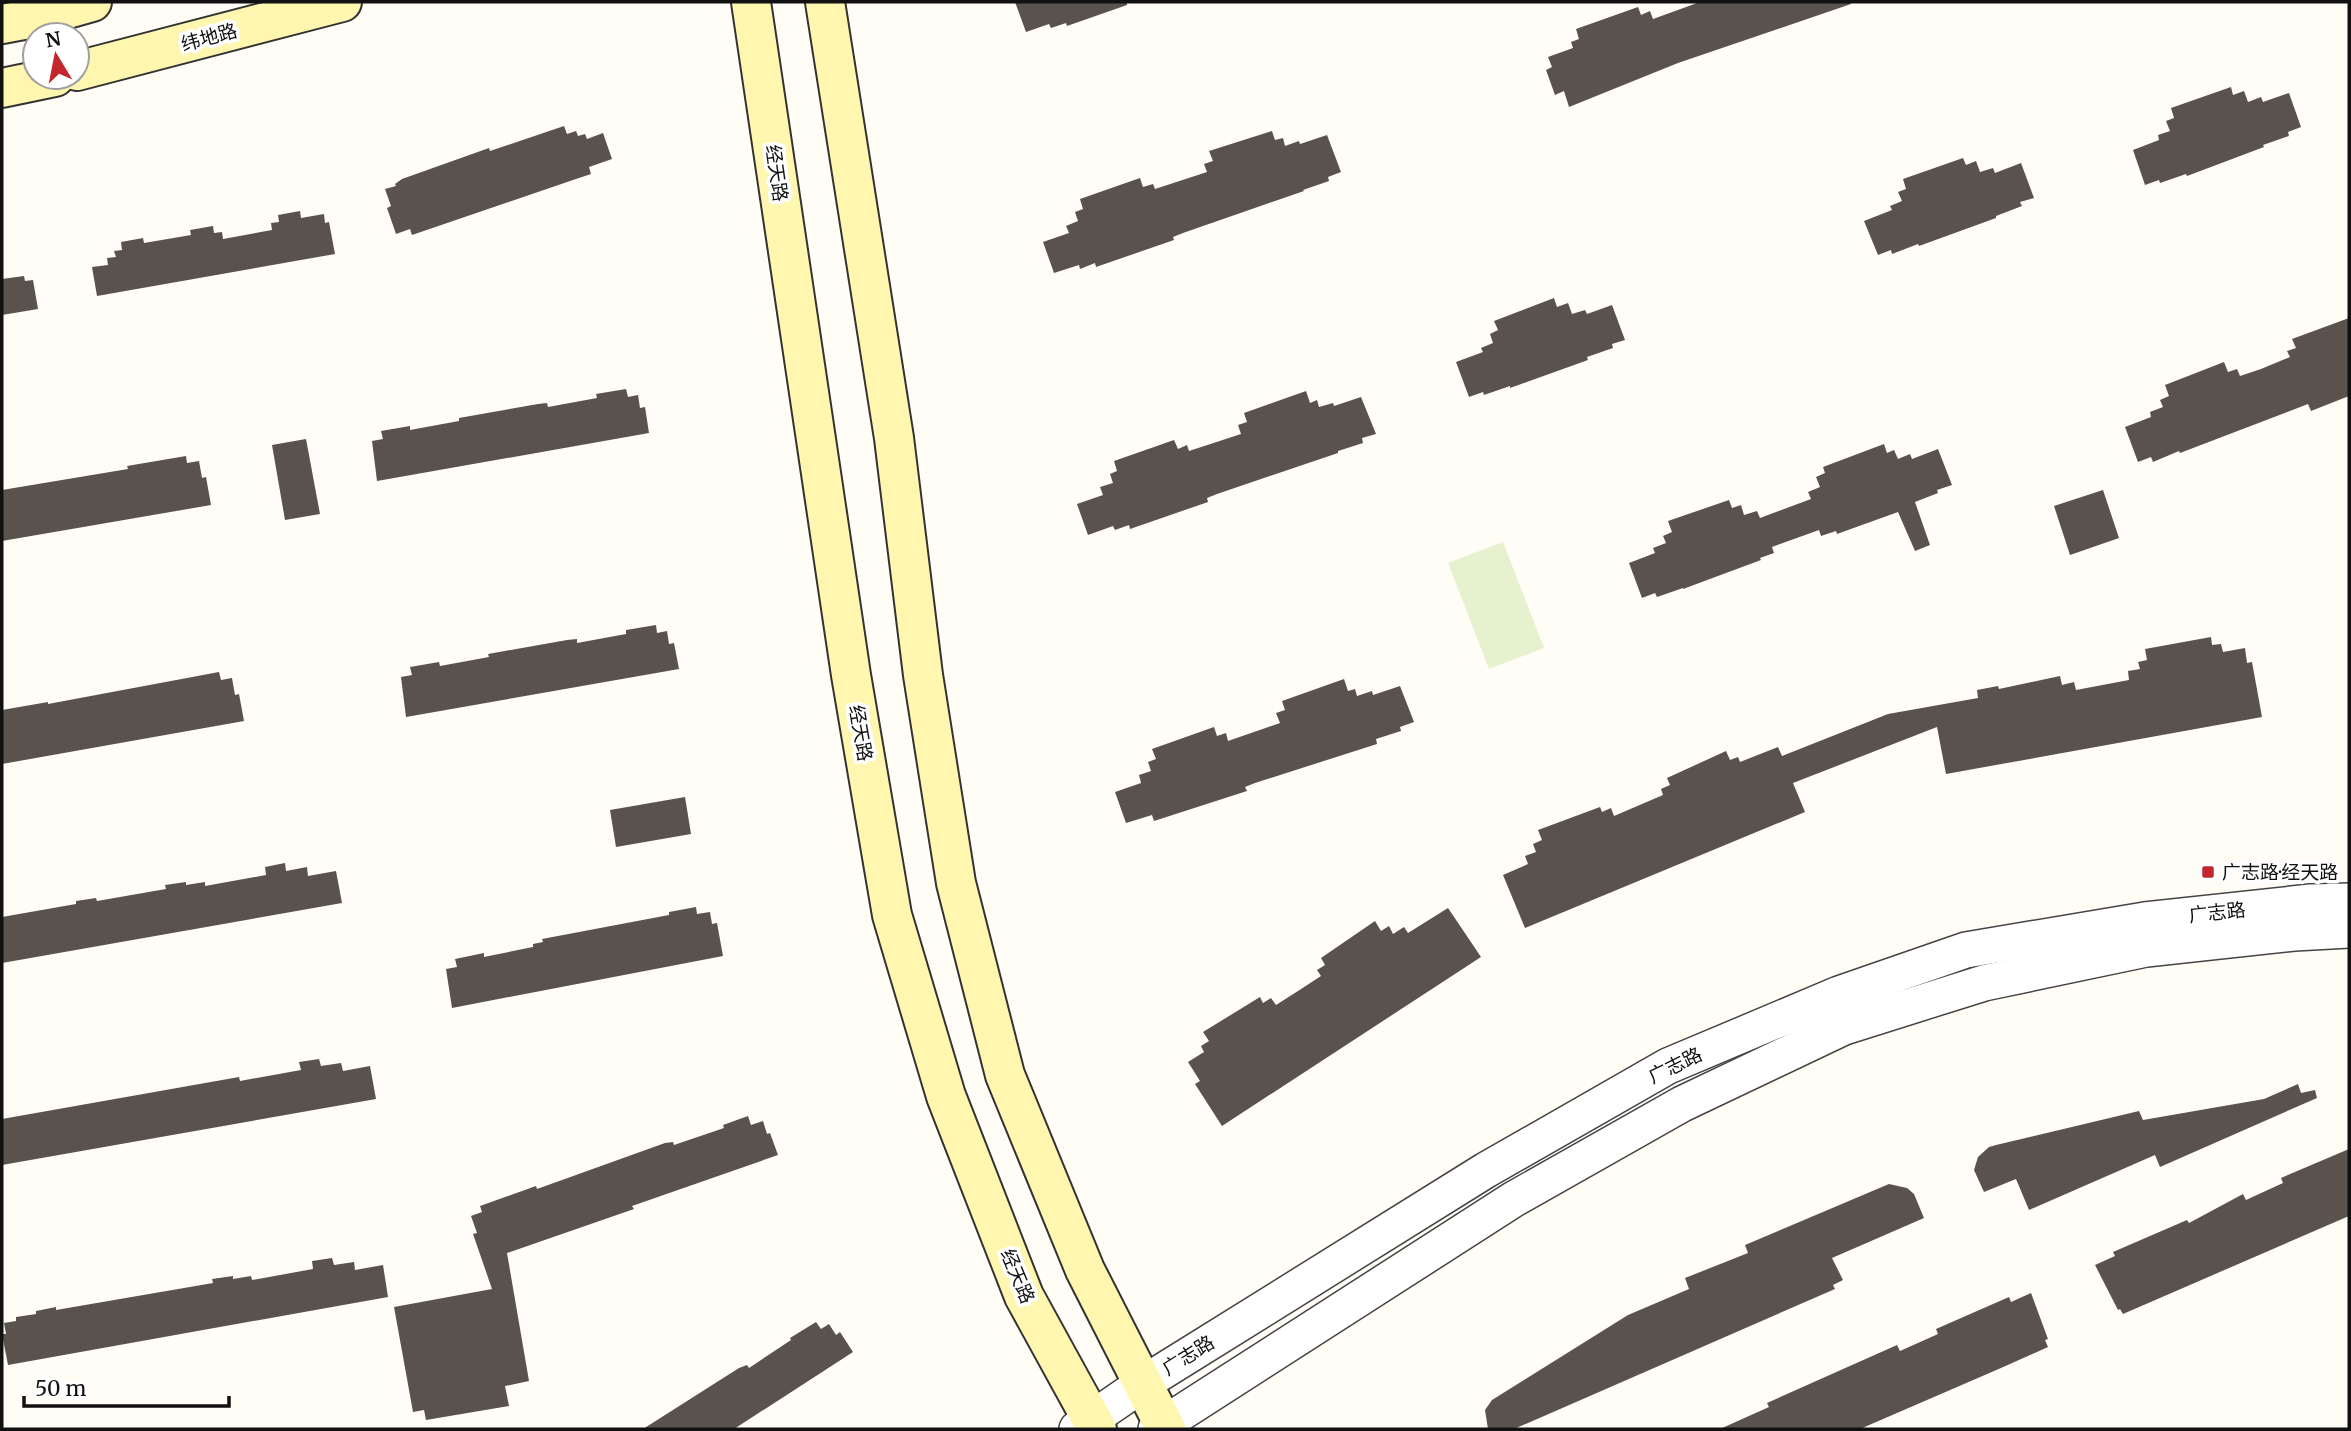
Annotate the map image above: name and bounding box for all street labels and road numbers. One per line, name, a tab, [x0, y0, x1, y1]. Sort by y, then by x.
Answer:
street label: 纬地路	[178, 18, 240, 56]
street label: 经天路	[761, 143, 793, 203]
street label: 经天路	[844, 703, 878, 763]
street label: 广志路	[2187, 897, 2247, 927]
street label: 广志路	[1644, 1042, 1706, 1088]
street label: 经天路	[996, 1245, 1040, 1307]
street label: 广志路	[1157, 1330, 1219, 1380]

